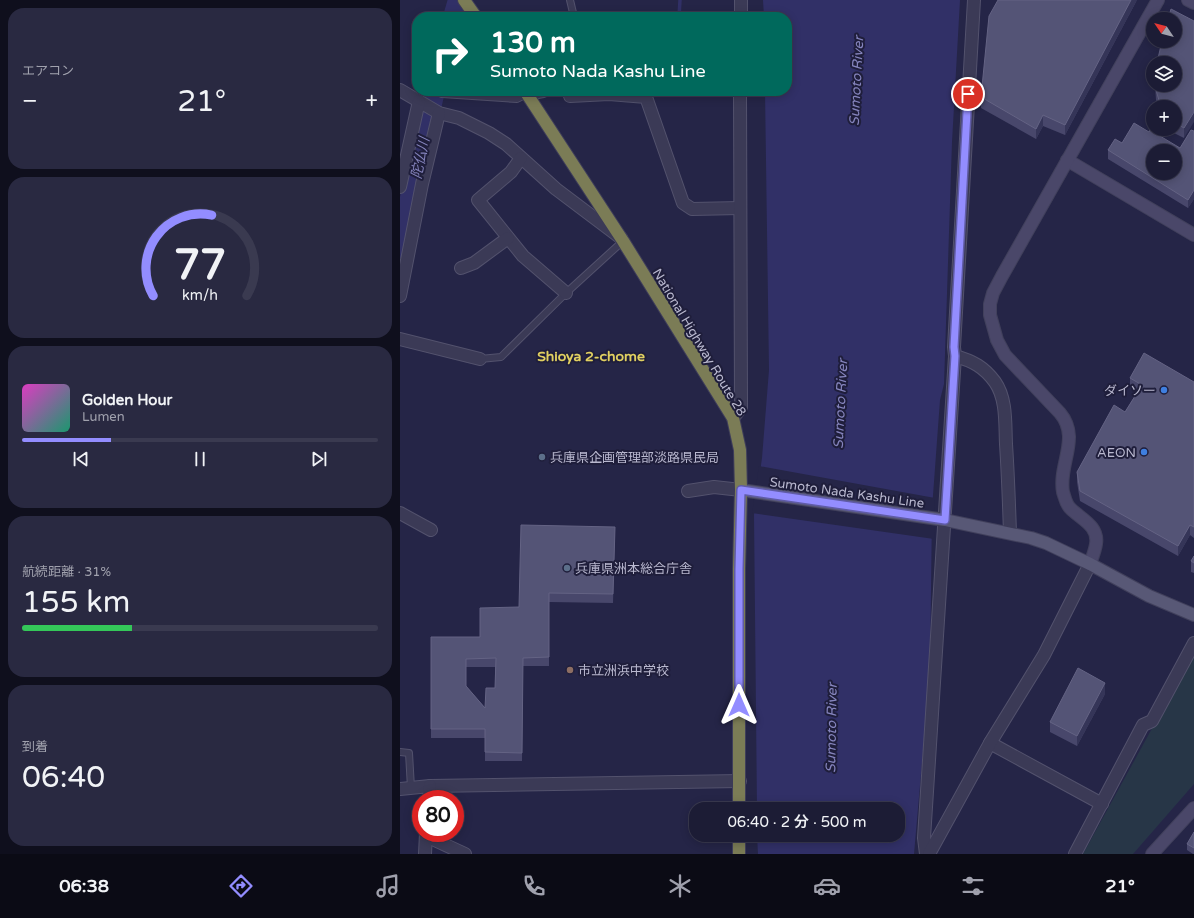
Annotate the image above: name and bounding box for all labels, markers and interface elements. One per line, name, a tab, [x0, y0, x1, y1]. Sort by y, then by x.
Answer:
north arrow	[1146, 12, 1182, 48]
map controls	[1146, 12, 1182, 180]
text: 130 m	[490, 26, 576, 60]
icon: right	[424, 28, 476, 80]
water label: Sumoto River	[846, 34, 867, 126]
button: layers	[1146, 56, 1182, 92]
text: Sumoto Nada Kashu Line	[490, 60, 706, 82]
text: エアコン	[22, 63, 74, 79]
pin	[951, 77, 985, 111]
text: 21°	[177, 83, 226, 120]
icon: arrive	[957, 83, 979, 105]
text: −	[22, 88, 38, 114]
text: +	[366, 88, 378, 114]
button: +	[1146, 100, 1182, 136]
water label: 陀仏川	[408, 134, 434, 180]
button: −	[1146, 144, 1182, 180]
text: 77	[174, 241, 226, 291]
street label: National Highway Route 28	[649, 266, 750, 419]
text: km/h	[182, 286, 218, 303]
district label: Shioya 2-chome	[537, 348, 645, 365]
water label: Sumoto River	[830, 357, 851, 449]
place label: ダイソー	[1104, 383, 1156, 399]
marker: ダイソー	[1159, 385, 1169, 395]
text: Golden Hour	[82, 391, 172, 409]
text: Lumen	[82, 409, 125, 425]
place label: AEON	[1097, 445, 1136, 461]
marker: AEON	[1139, 447, 1149, 457]
icon: previous	[70, 448, 92, 470]
icon: pause	[189, 448, 211, 470]
icon: next	[308, 448, 330, 470]
place label: 兵庫県企画管理部淡路県民局	[550, 450, 719, 466]
marker: 兵庫県企画管理部淡路県民局	[537, 452, 547, 462]
street label: Sumoto Nada Kashu Line	[769, 474, 925, 512]
place label: 兵庫県洲本総合庁舎	[575, 561, 692, 577]
marker: 兵庫県洲本総合庁舎	[562, 563, 572, 573]
text: 航続距離 · 31%	[22, 564, 111, 580]
text: 155 km	[22, 584, 130, 621]
place label: 市立洲浜中学校	[578, 663, 669, 679]
marker: 市立洲浜中学校	[565, 665, 575, 675]
water label: Sumoto River	[822, 681, 841, 773]
position arrow	[718, 684, 760, 726]
text: 到着	[22, 739, 48, 755]
text: 06:40	[22, 759, 105, 796]
speed limit sign: 80	[412, 790, 464, 842]
text: 06:40 · 2 分 · 500 m	[727, 813, 867, 831]
icon: directions	[227, 872, 255, 900]
icon: music	[374, 872, 402, 900]
icon: phone	[520, 872, 548, 900]
icon: climate	[666, 872, 694, 900]
icon: car	[813, 872, 841, 900]
icon: filters	[959, 872, 987, 900]
text: 06:38	[59, 875, 109, 897]
text: 21°	[1105, 875, 1135, 897]

